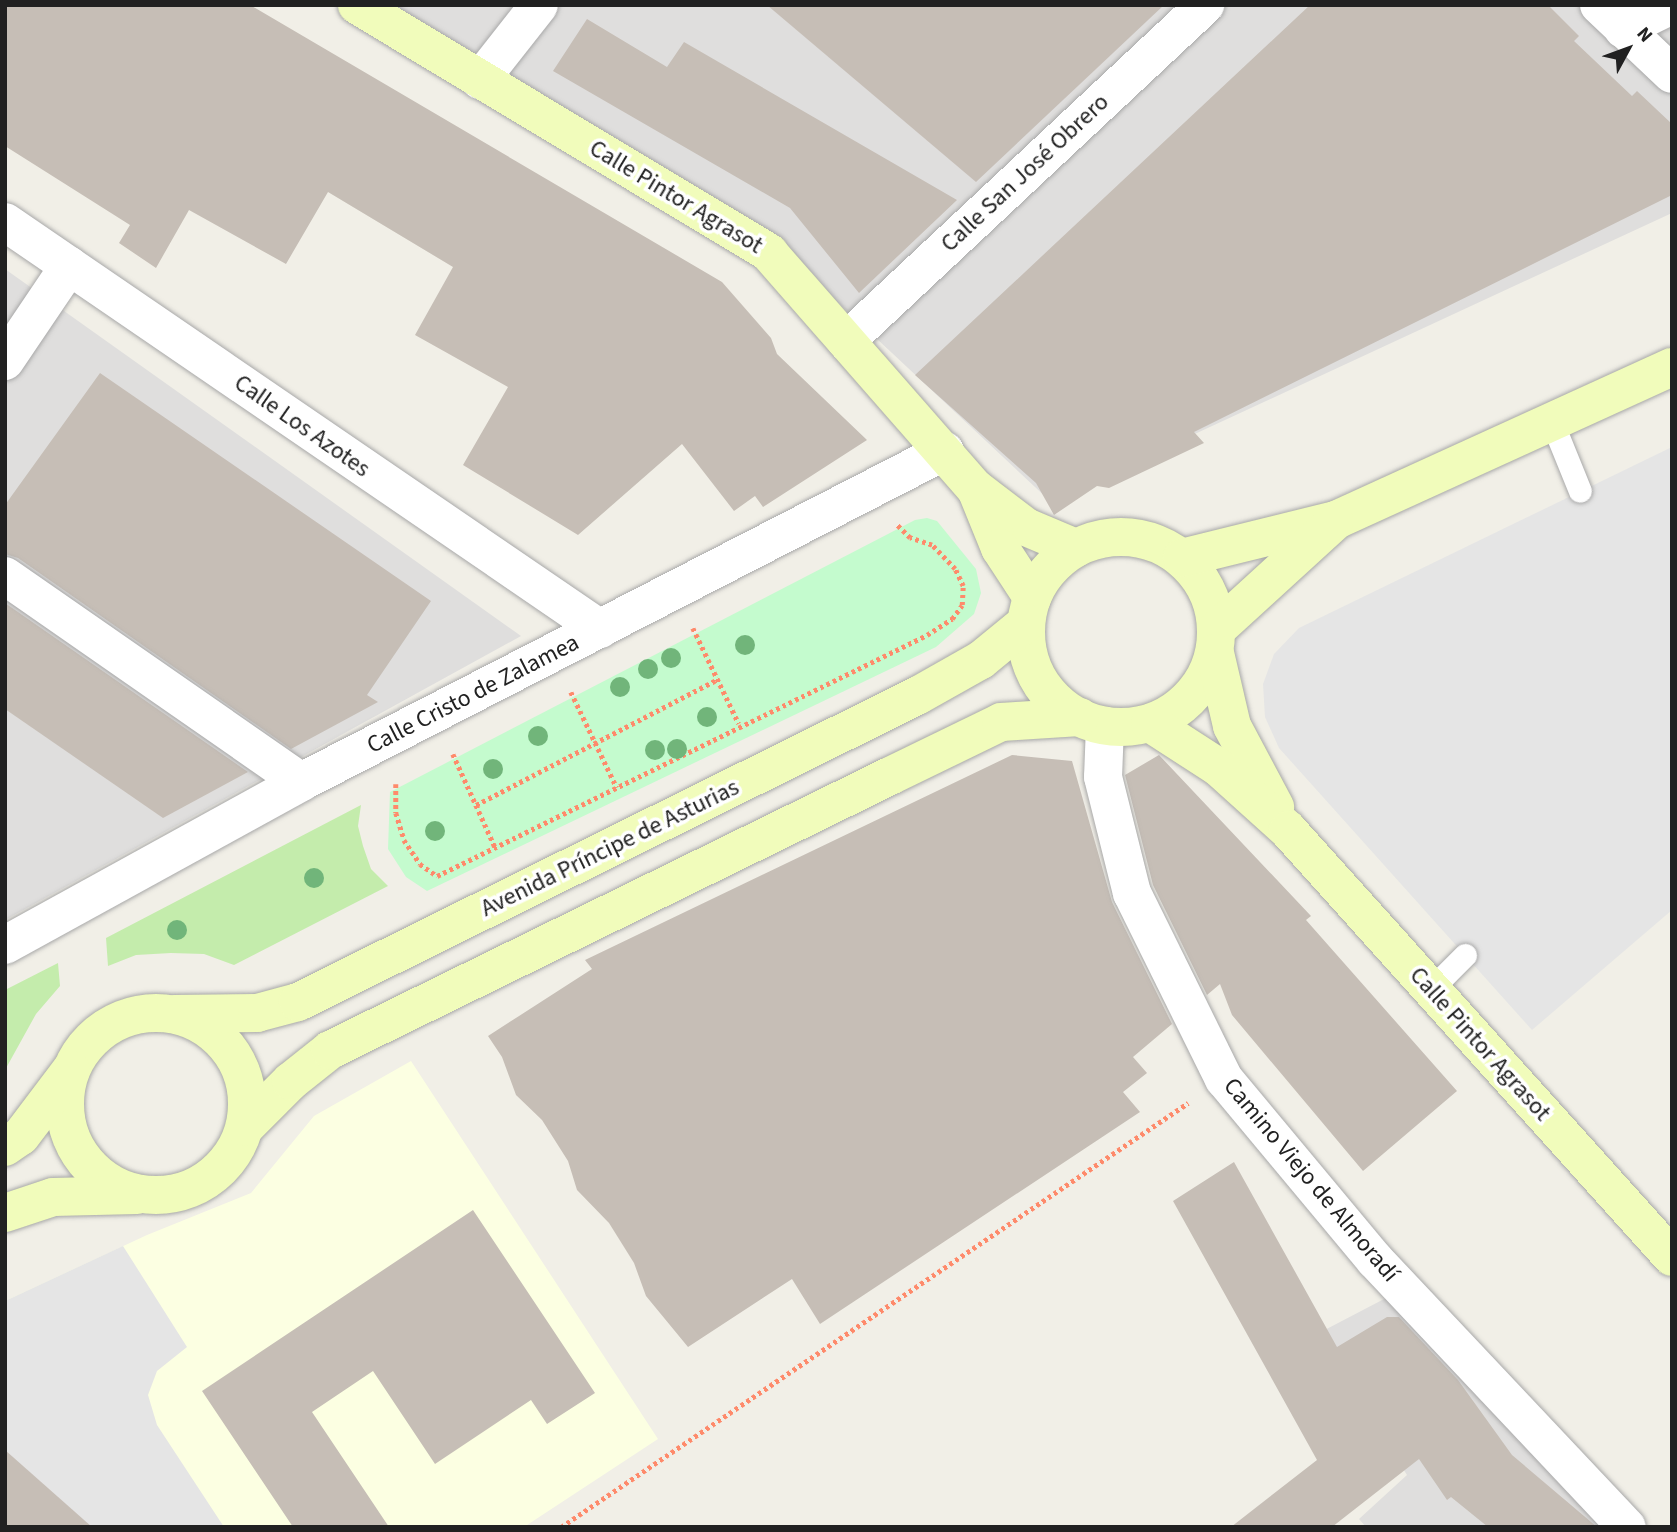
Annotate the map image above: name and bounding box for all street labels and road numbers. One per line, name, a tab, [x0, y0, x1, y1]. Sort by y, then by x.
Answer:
street label: Calle San José Obrero	[935, 88, 1115, 258]
street label: Calle Pintor Agrasot	[584, 134, 768, 260]
street label: Calle Los Azotes	[229, 369, 375, 483]
street label: Calle Cristo de Zalamea	[362, 628, 584, 760]
street label: Avenida Príncipe de Asturias	[476, 773, 744, 923]
street label: Calle Pintor Agrasot	[1403, 961, 1557, 1127]
street label: Camino Viejo de Almoradí	[1217, 1072, 1405, 1288]

